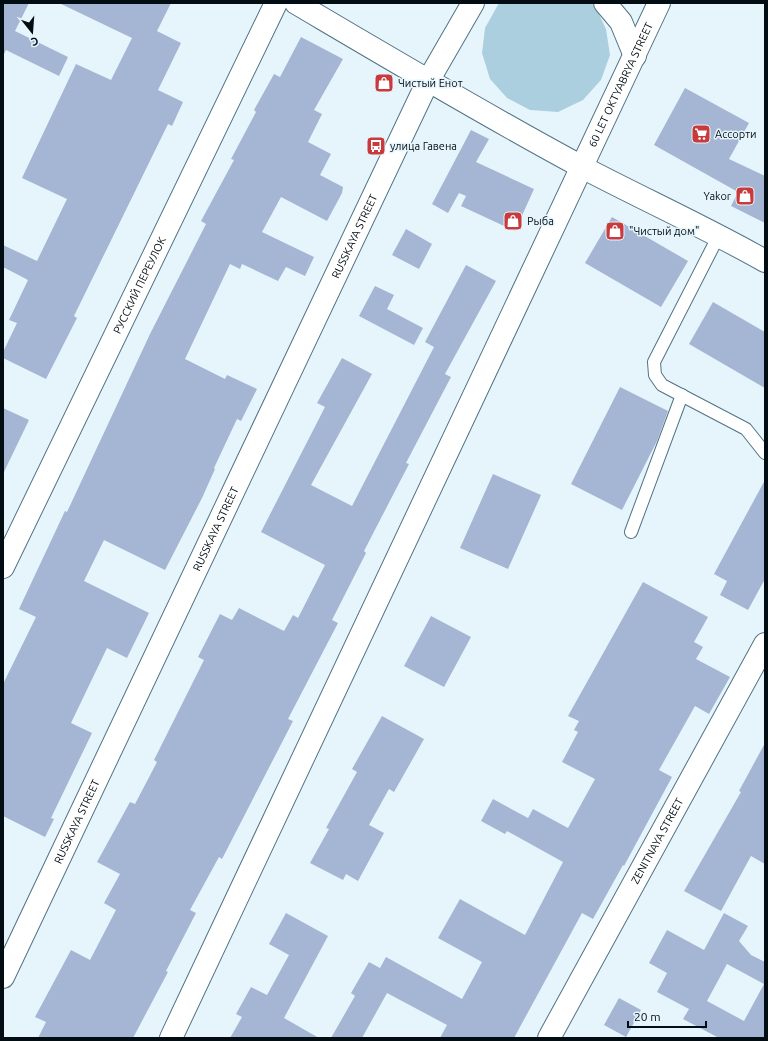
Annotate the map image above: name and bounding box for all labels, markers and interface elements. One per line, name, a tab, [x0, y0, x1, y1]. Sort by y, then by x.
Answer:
north arrow	[12, 12, 52, 52]
street label: 60 LET OKTYABRYA STREET	[586, 20, 655, 149]
text: С	[30, 35, 40, 48]
shop icon: Чистый Енот	[373, 72, 395, 94]
place label: Чистый Енот	[398, 77, 463, 89]
supermarket icon: Ассорти	[690, 123, 712, 145]
place label: Ассорти	[715, 128, 757, 140]
bus stop icon: улица Гавена	[365, 135, 387, 157]
place label: улица Гавена	[390, 140, 457, 152]
shop icon: Yakor	[734, 185, 756, 207]
place label: Yakor	[703, 190, 732, 202]
street label: RUSSKAYA STREET	[329, 192, 380, 280]
shop icon: Рыба	[502, 210, 524, 232]
place label: Рыба	[527, 215, 554, 227]
shop icon: "Чистый дом"	[604, 220, 626, 242]
place label: "Чистый дом"	[629, 225, 699, 237]
street label: РУССКИЙ ПЕРЕУЛОК	[111, 235, 168, 336]
street label: RUSSKAYA STREET	[190, 485, 241, 573]
street label: RUSSKAYA STREET	[52, 778, 102, 866]
street label: ZENITNAYA STREET	[629, 796, 685, 886]
scale bar	[628, 1003, 706, 1029]
text: 20 m	[634, 1010, 661, 1023]

